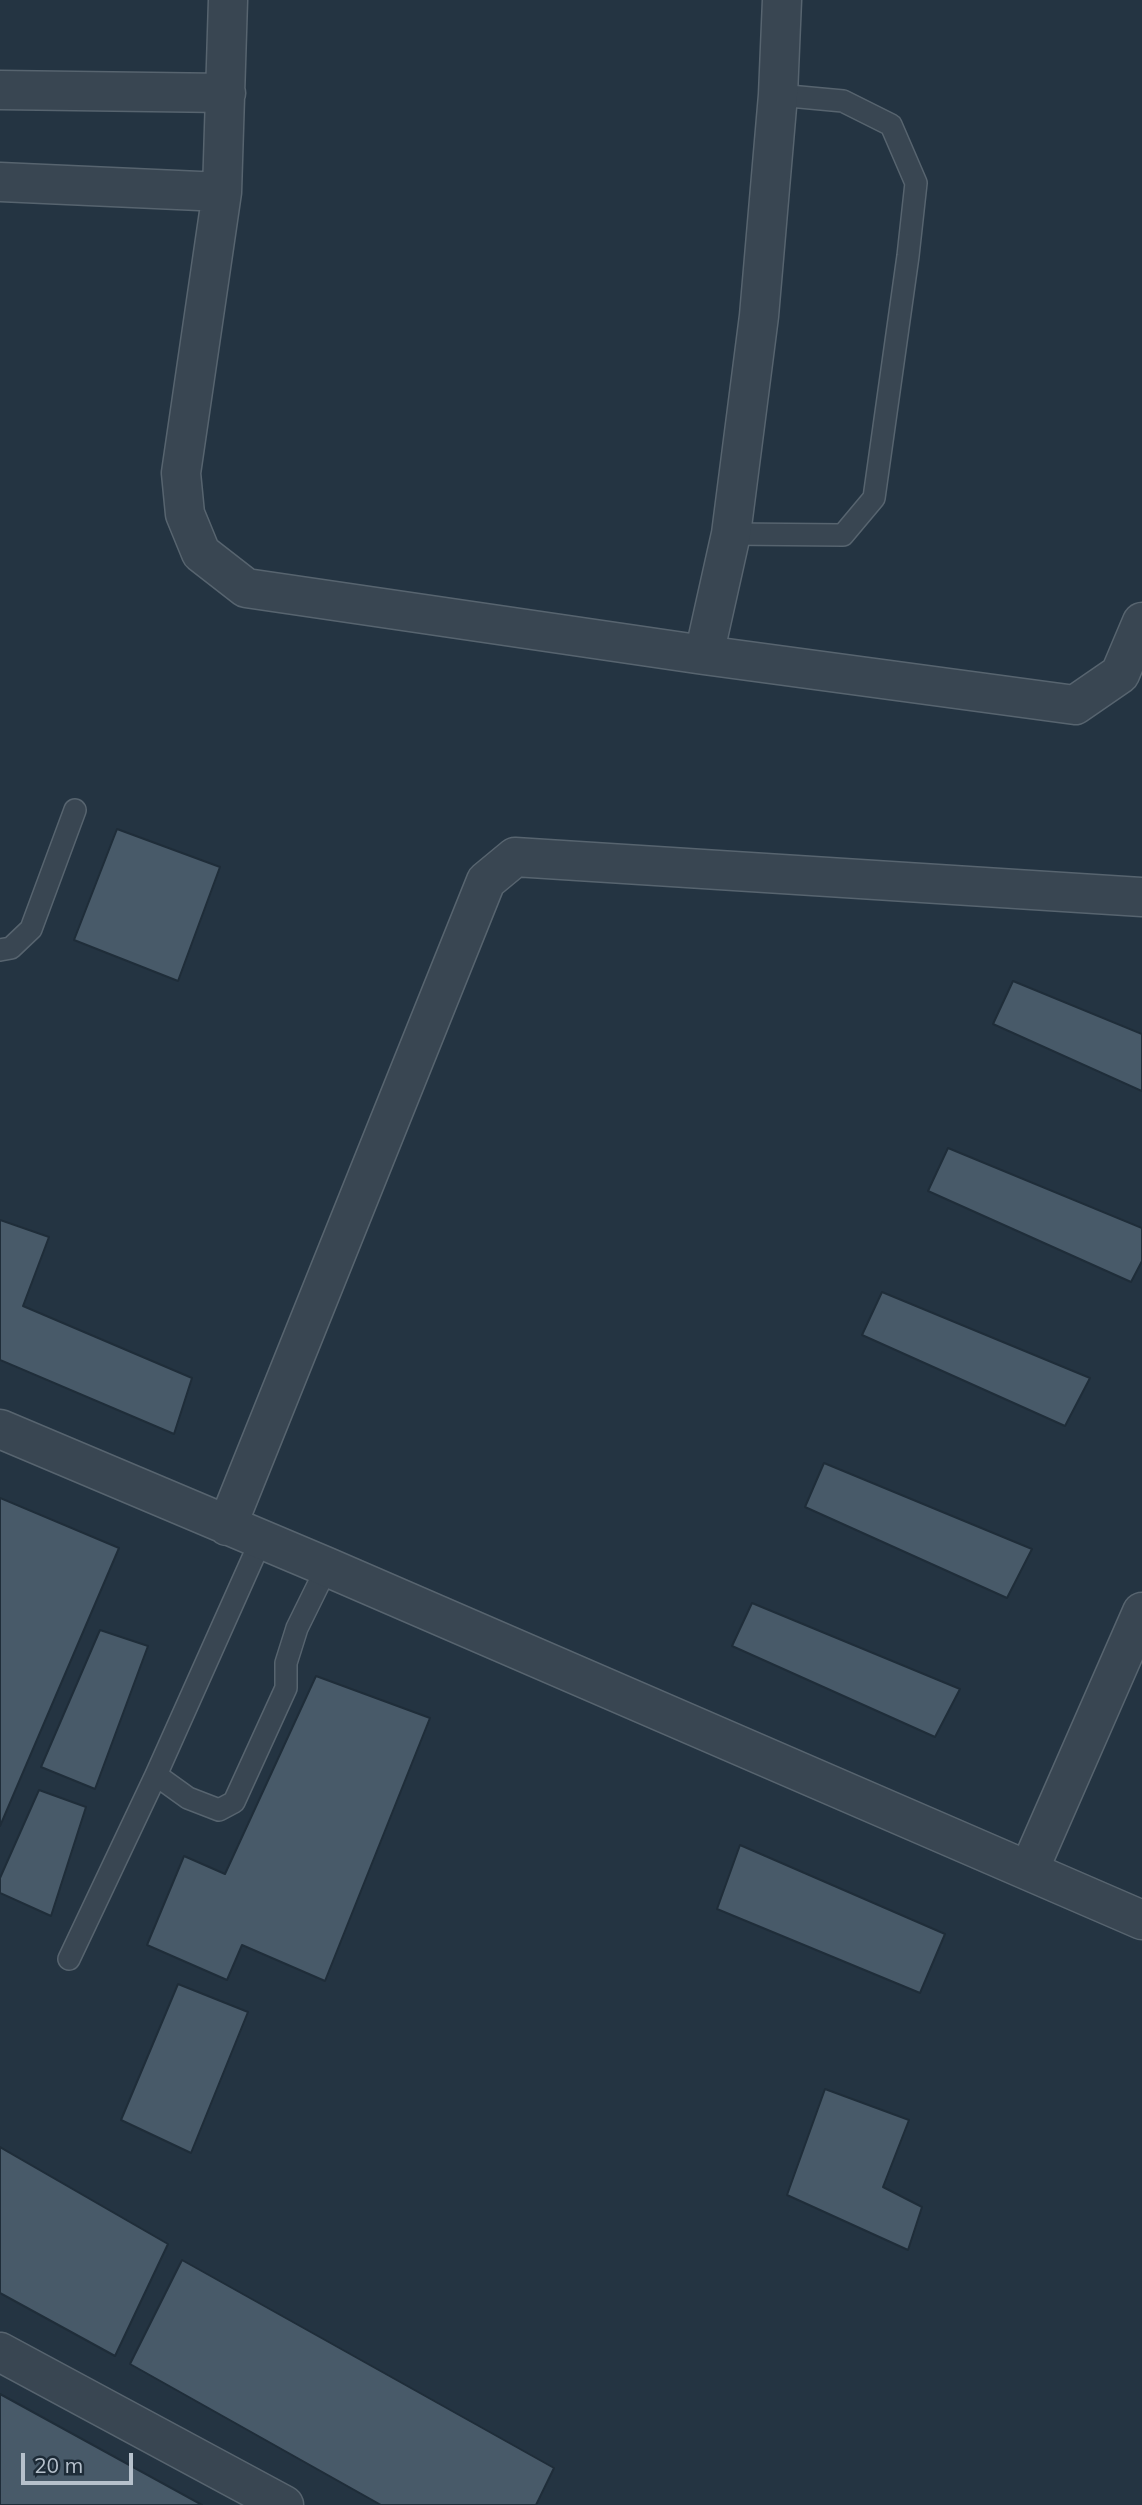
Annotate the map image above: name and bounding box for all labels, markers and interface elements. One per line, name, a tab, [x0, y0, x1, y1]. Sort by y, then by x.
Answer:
scale bar	[24, 2438, 136, 2482]
text: 20 m	[34, 2452, 83, 2478]

